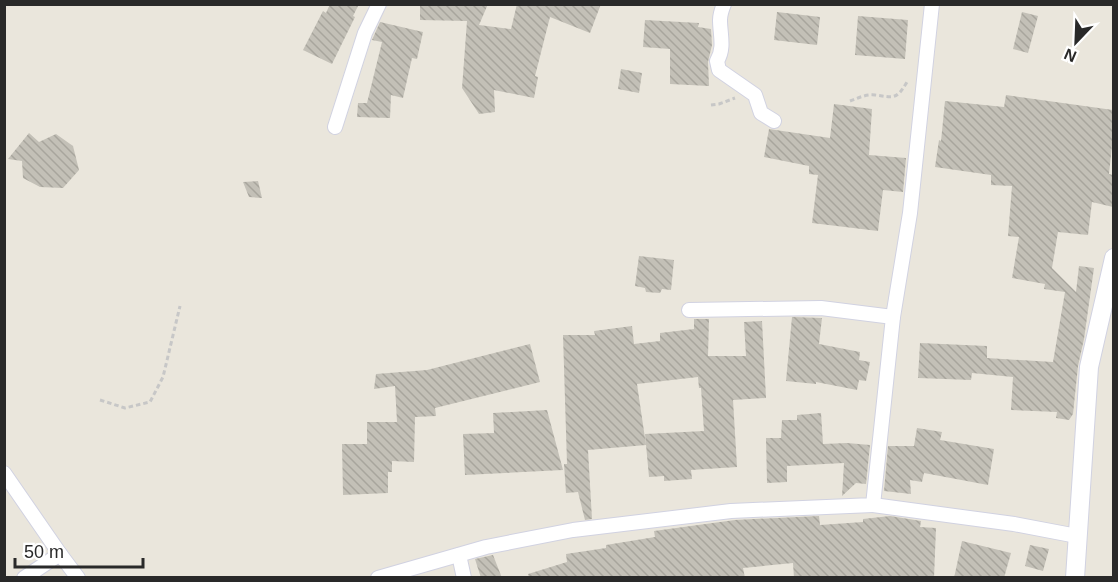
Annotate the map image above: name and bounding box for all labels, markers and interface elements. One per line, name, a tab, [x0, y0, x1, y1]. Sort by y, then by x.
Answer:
north arrow	[1046, 12, 1106, 72]
text: N	[1062, 45, 1079, 65]
scale bar	[15, 531, 142, 569]
text: 50 m	[24, 542, 64, 562]

